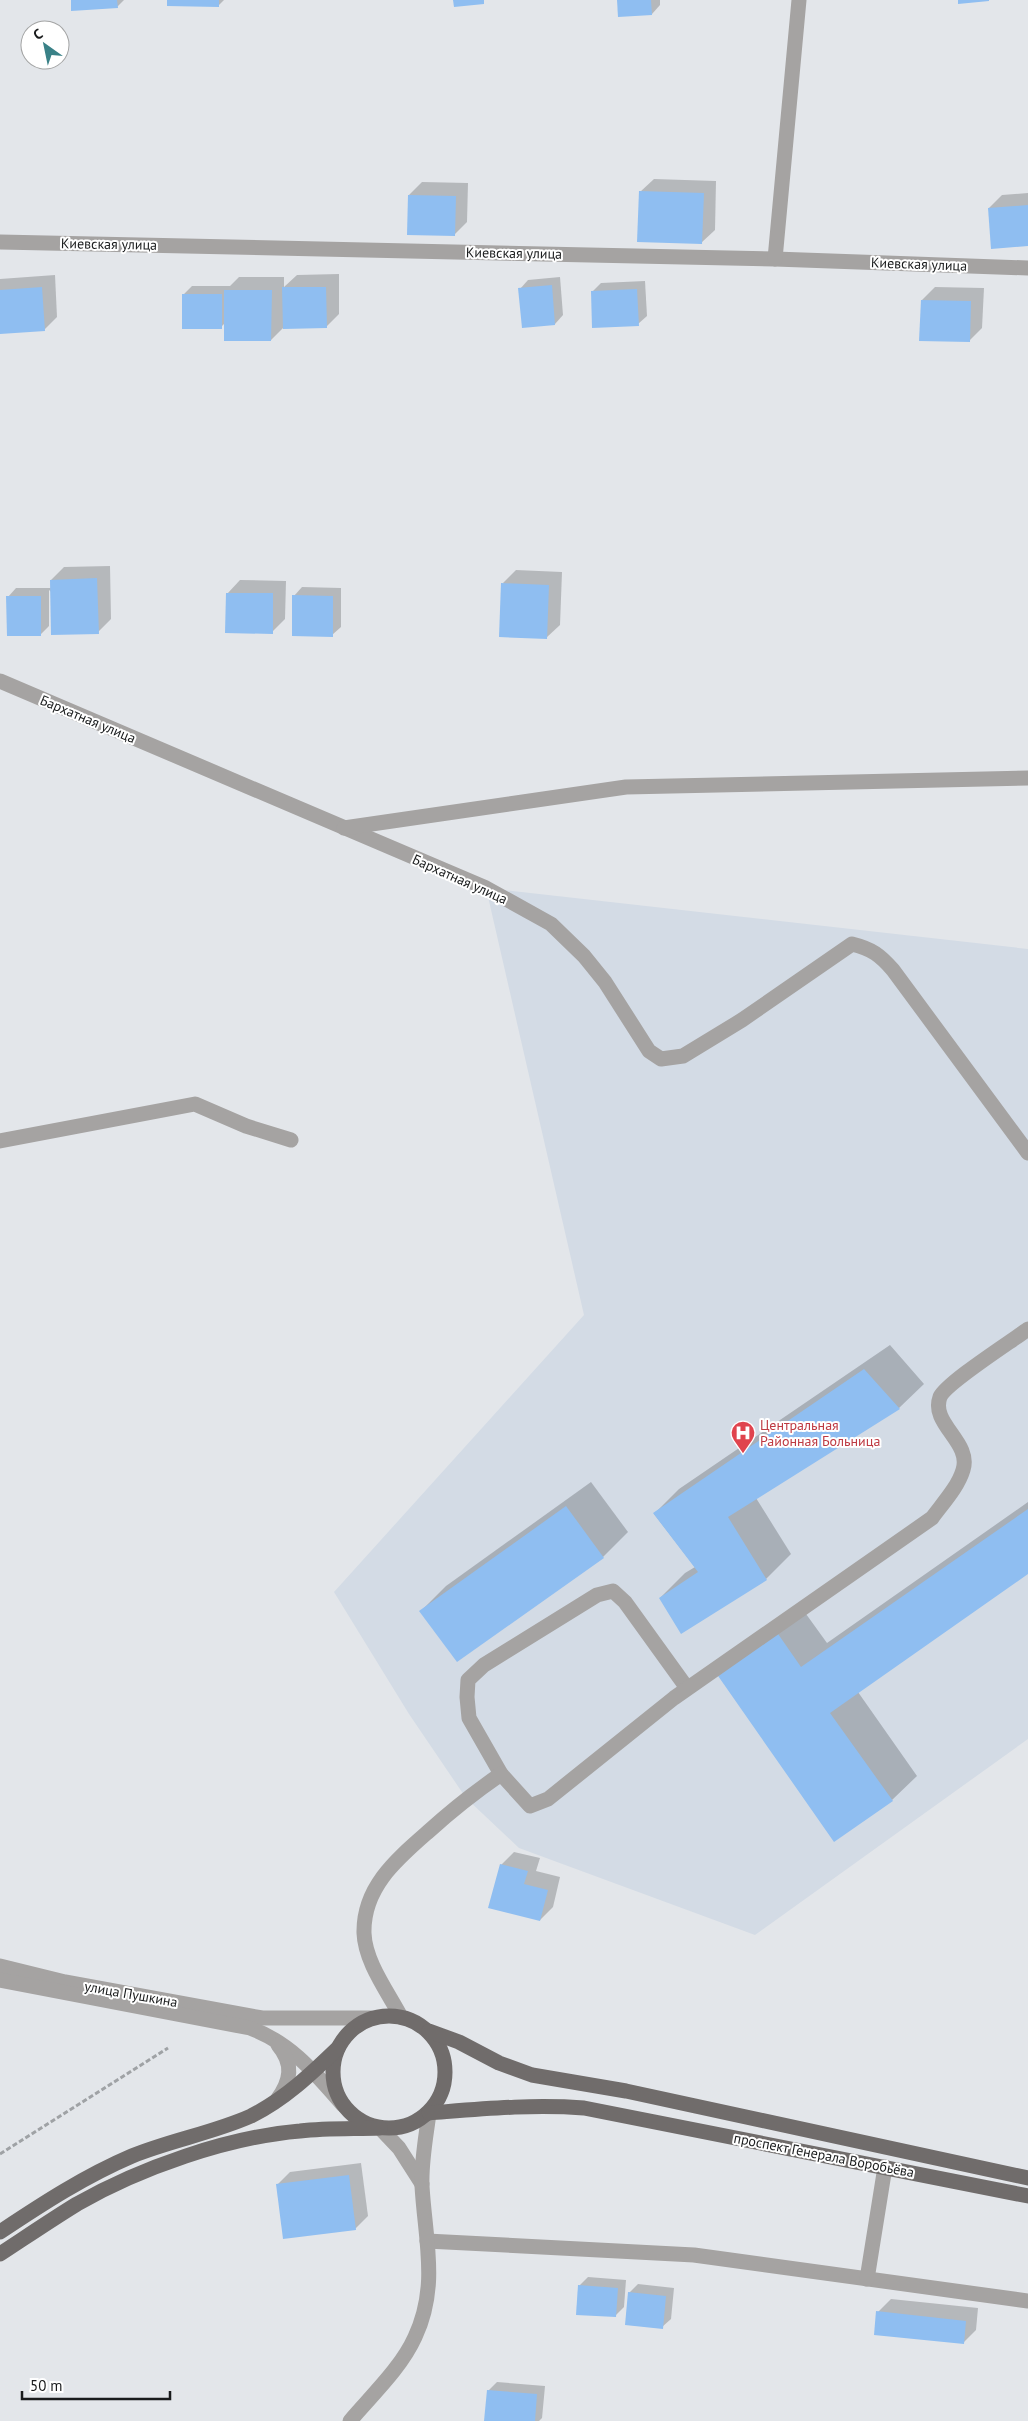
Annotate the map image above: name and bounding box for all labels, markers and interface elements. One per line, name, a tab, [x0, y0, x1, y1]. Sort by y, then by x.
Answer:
north arrow	[20, 20, 70, 70]
text: С	[30, 24, 46, 44]
street label: Киевская улица	[61, 234, 157, 254]
street label: Киевская улица	[466, 243, 562, 263]
street label: Киевская улица	[871, 253, 967, 275]
street label: Бархатная улица	[37, 691, 139, 747]
street label: Бархатная улица	[410, 850, 510, 908]
place label: Центральная Районная Больница	[760, 1416, 880, 1450]
hospital icon: Центральная Районная Больница	[730, 1420, 756, 1454]
street label: улица Пушкина	[83, 1977, 179, 2011]
street label: проспект Генерала Воробьёва	[732, 2129, 916, 2181]
scale bar	[22, 2368, 170, 2400]
text: 50 m	[30, 2376, 63, 2395]

